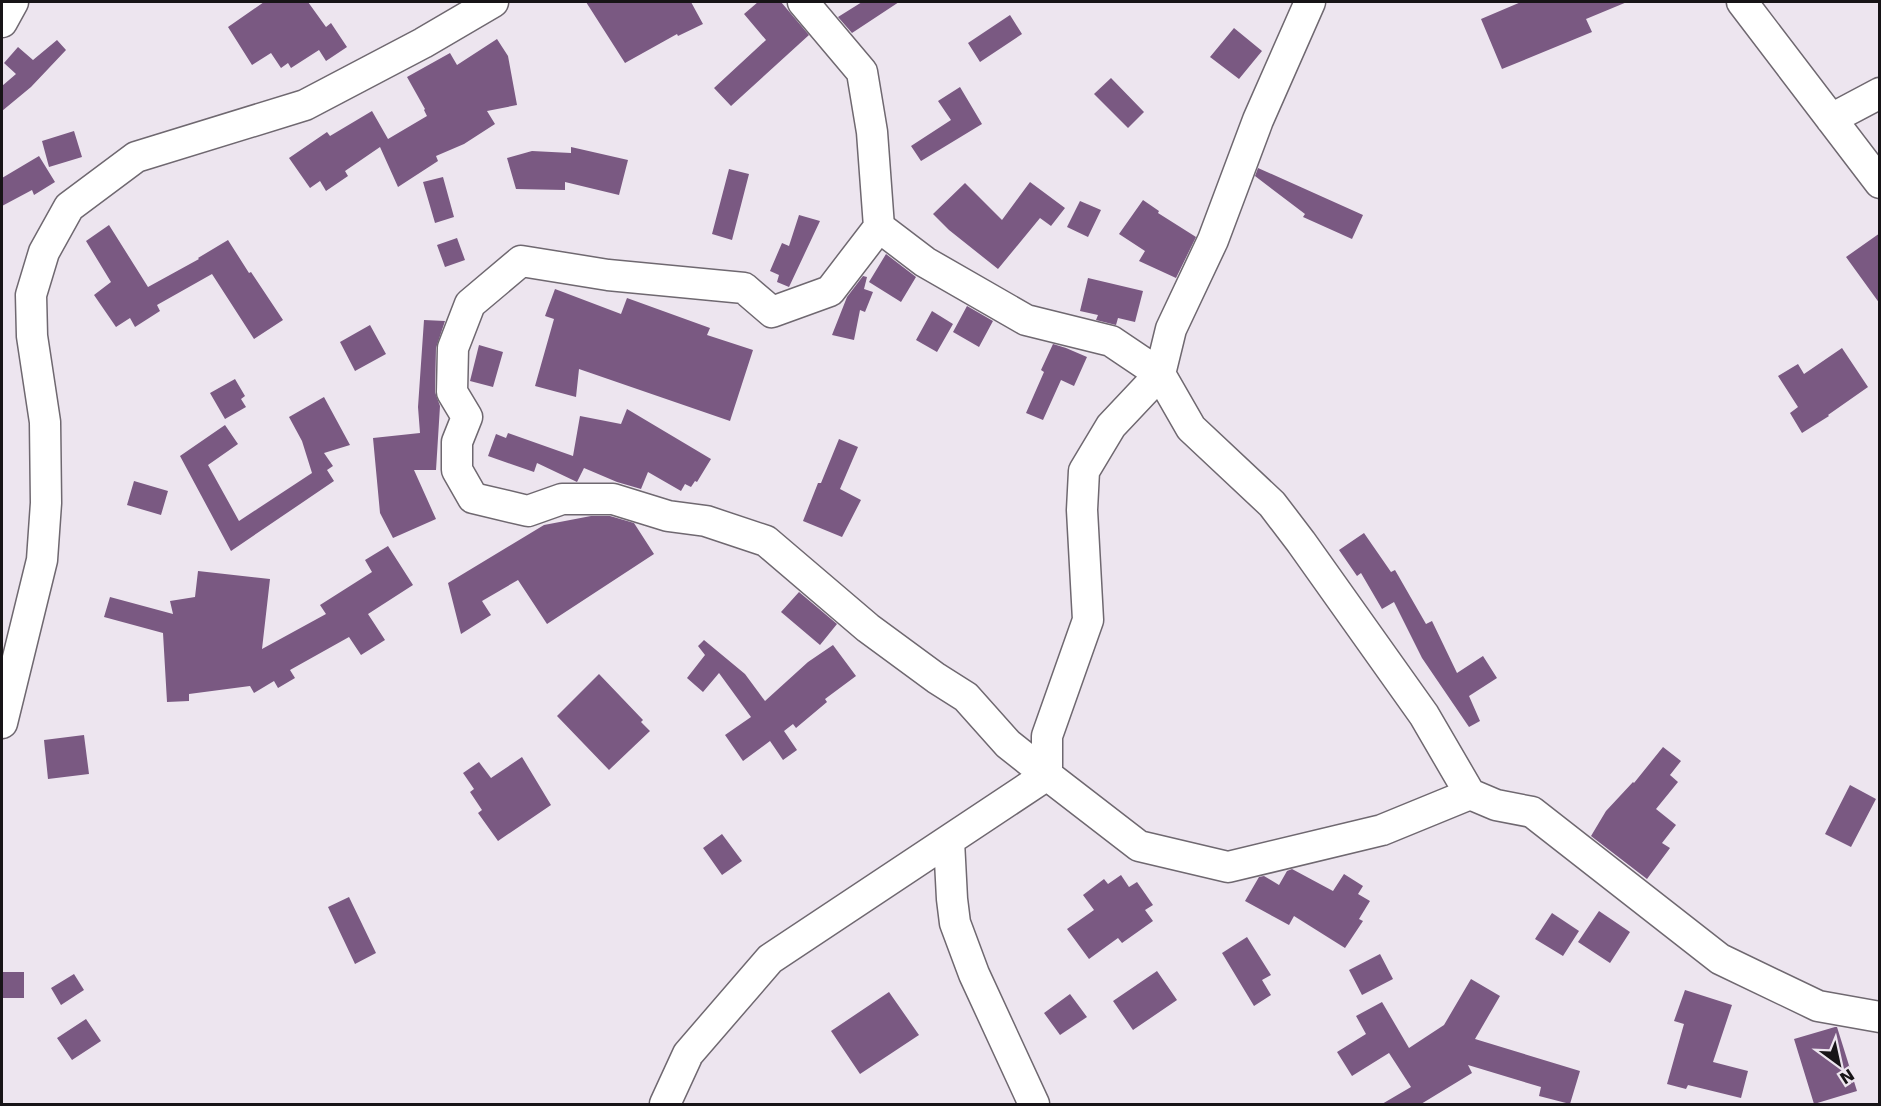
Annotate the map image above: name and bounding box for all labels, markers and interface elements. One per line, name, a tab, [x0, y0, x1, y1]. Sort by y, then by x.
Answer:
north arrow	[1809, 1034, 1869, 1094]
text: N	[1836, 1065, 1858, 1088]

